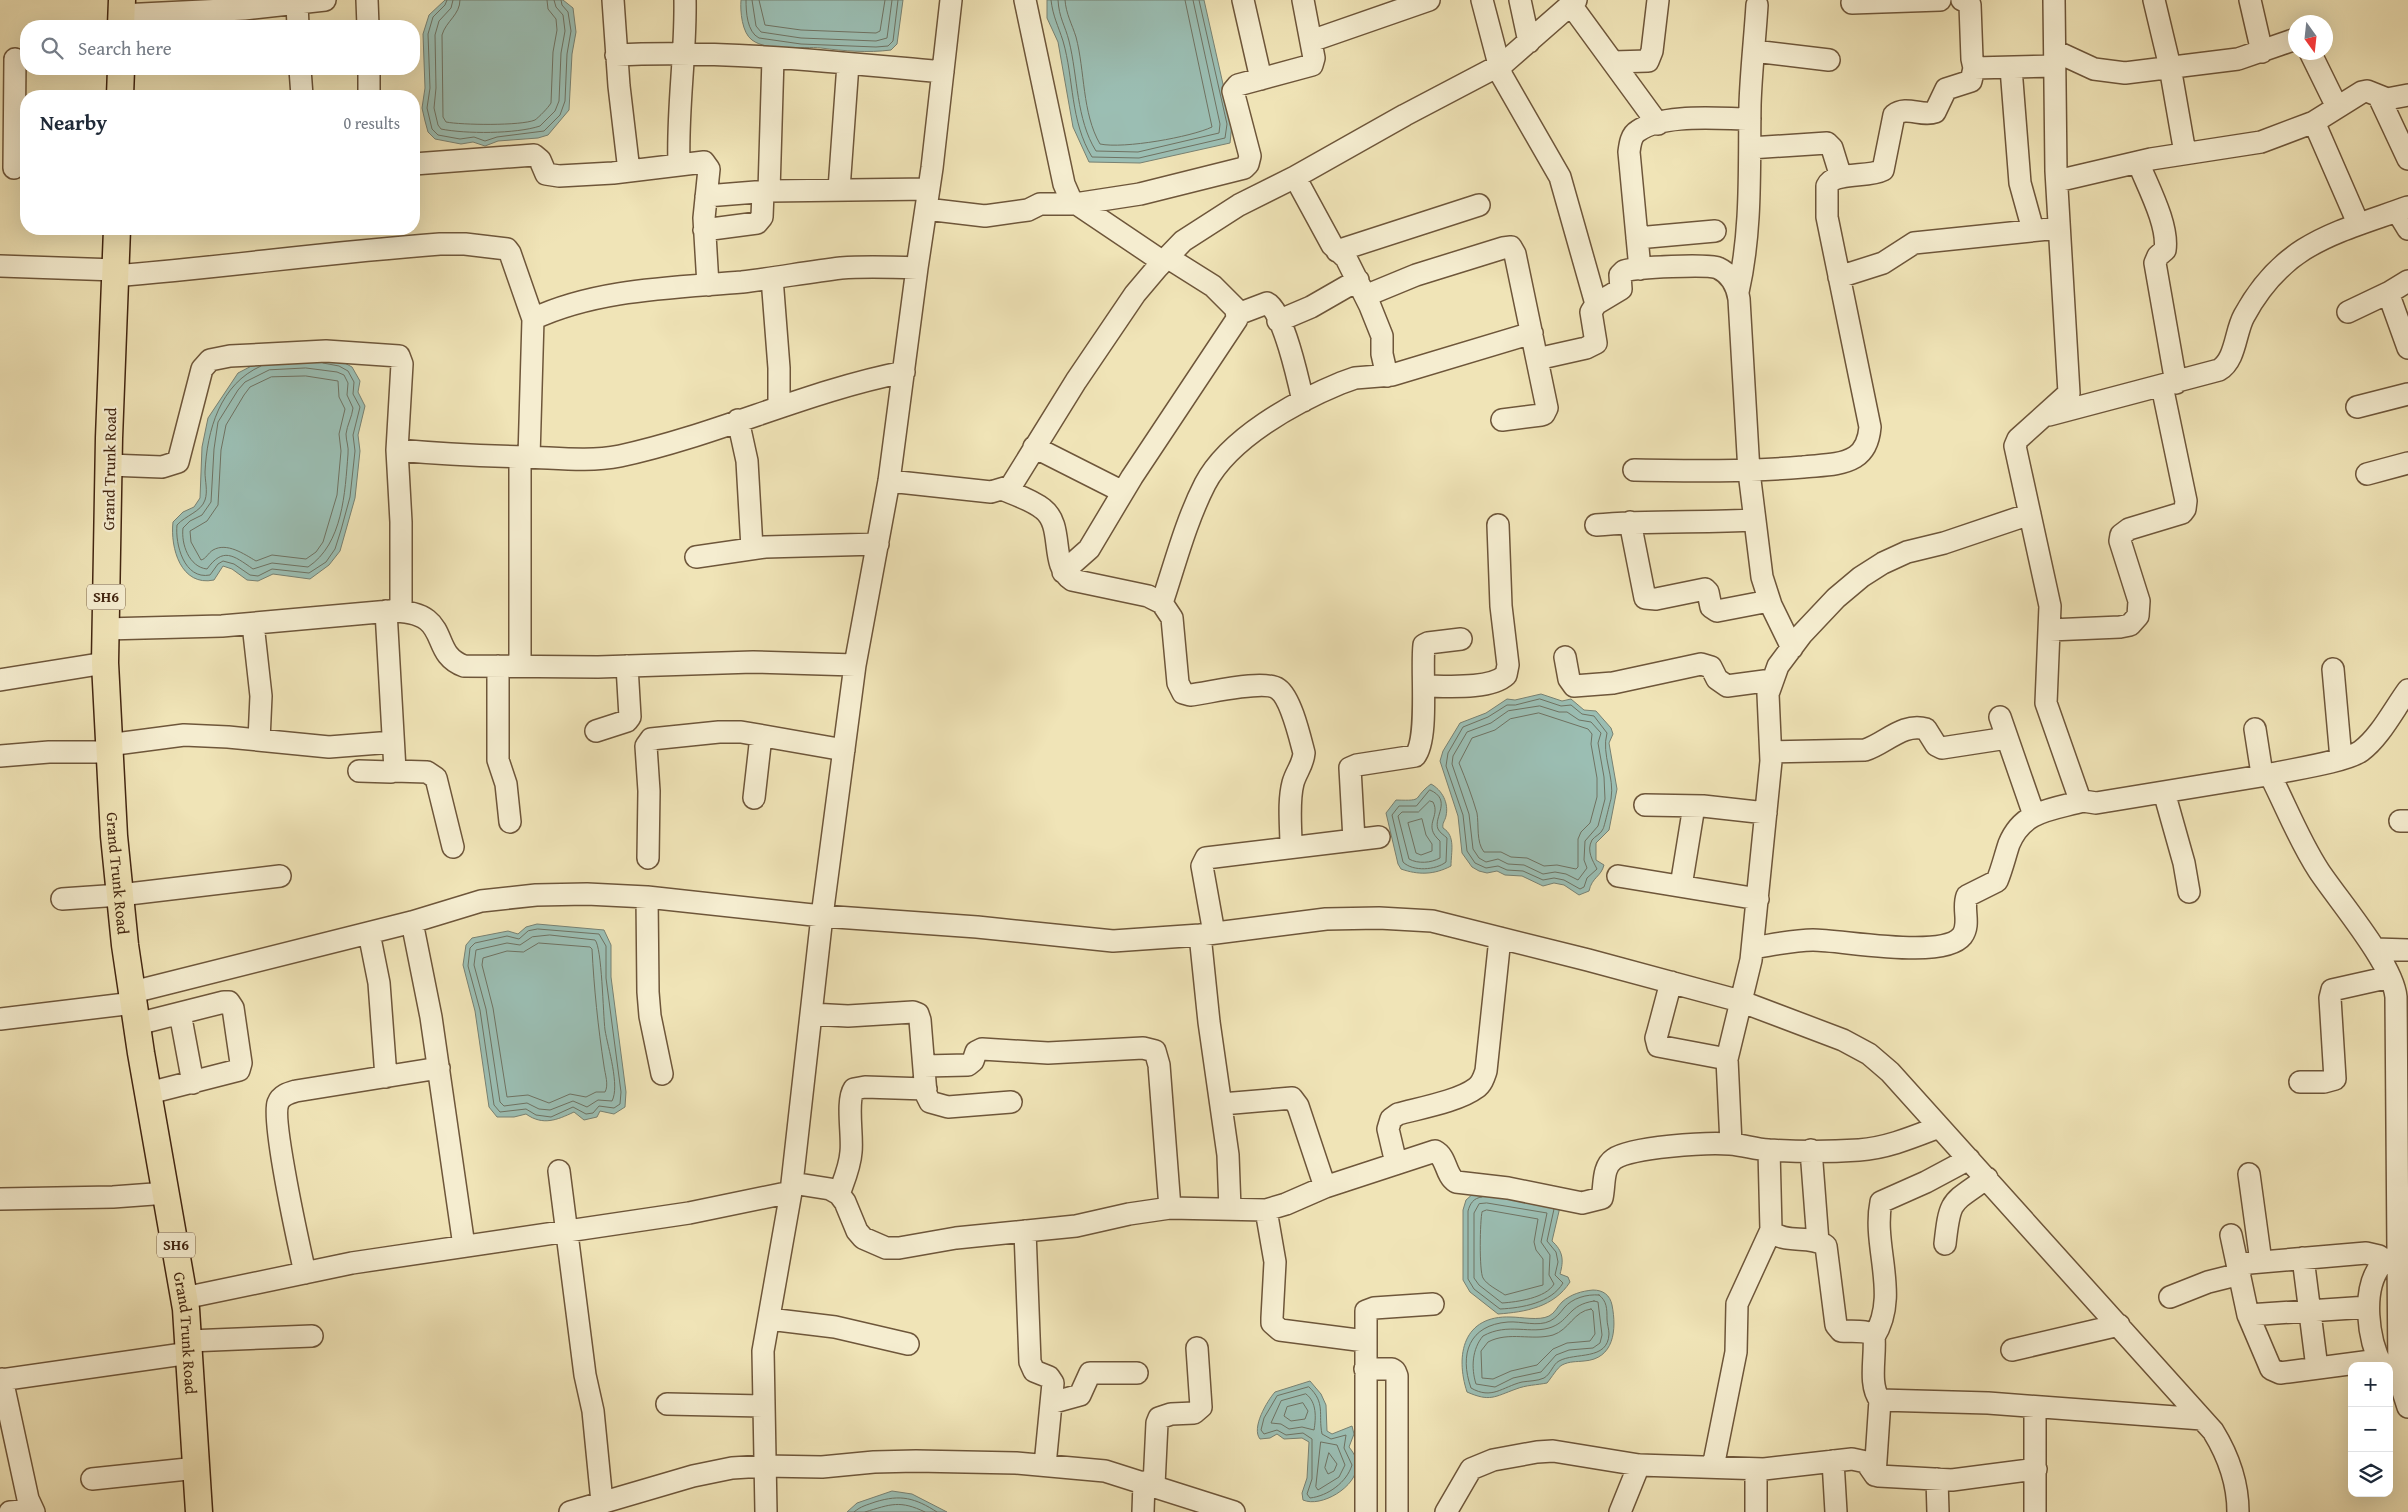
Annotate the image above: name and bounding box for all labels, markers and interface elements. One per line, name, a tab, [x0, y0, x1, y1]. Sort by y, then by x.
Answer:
north arrow	[2288, 15, 2333, 60]
search box	[20, 20, 420, 75]
icon: search	[38, 34, 66, 62]
text: Search here	[78, 34, 172, 62]
text: Nearby	[40, 107, 107, 138]
text: 0 results	[343, 111, 400, 135]
street label: Grand Trunk Road	[96, 407, 122, 531]
road number: SH6	[87, 584, 125, 610]
street label: Grand Trunk Road	[101, 812, 136, 936]
road number: SH6	[157, 1232, 195, 1258]
street label: Grand Trunk Road	[168, 1270, 203, 1395]
map controls	[2348, 1362, 2393, 1497]
button: +	[2348, 1362, 2393, 1407]
button: −	[2348, 1407, 2393, 1452]
button: layers	[2348, 1452, 2393, 1497]

